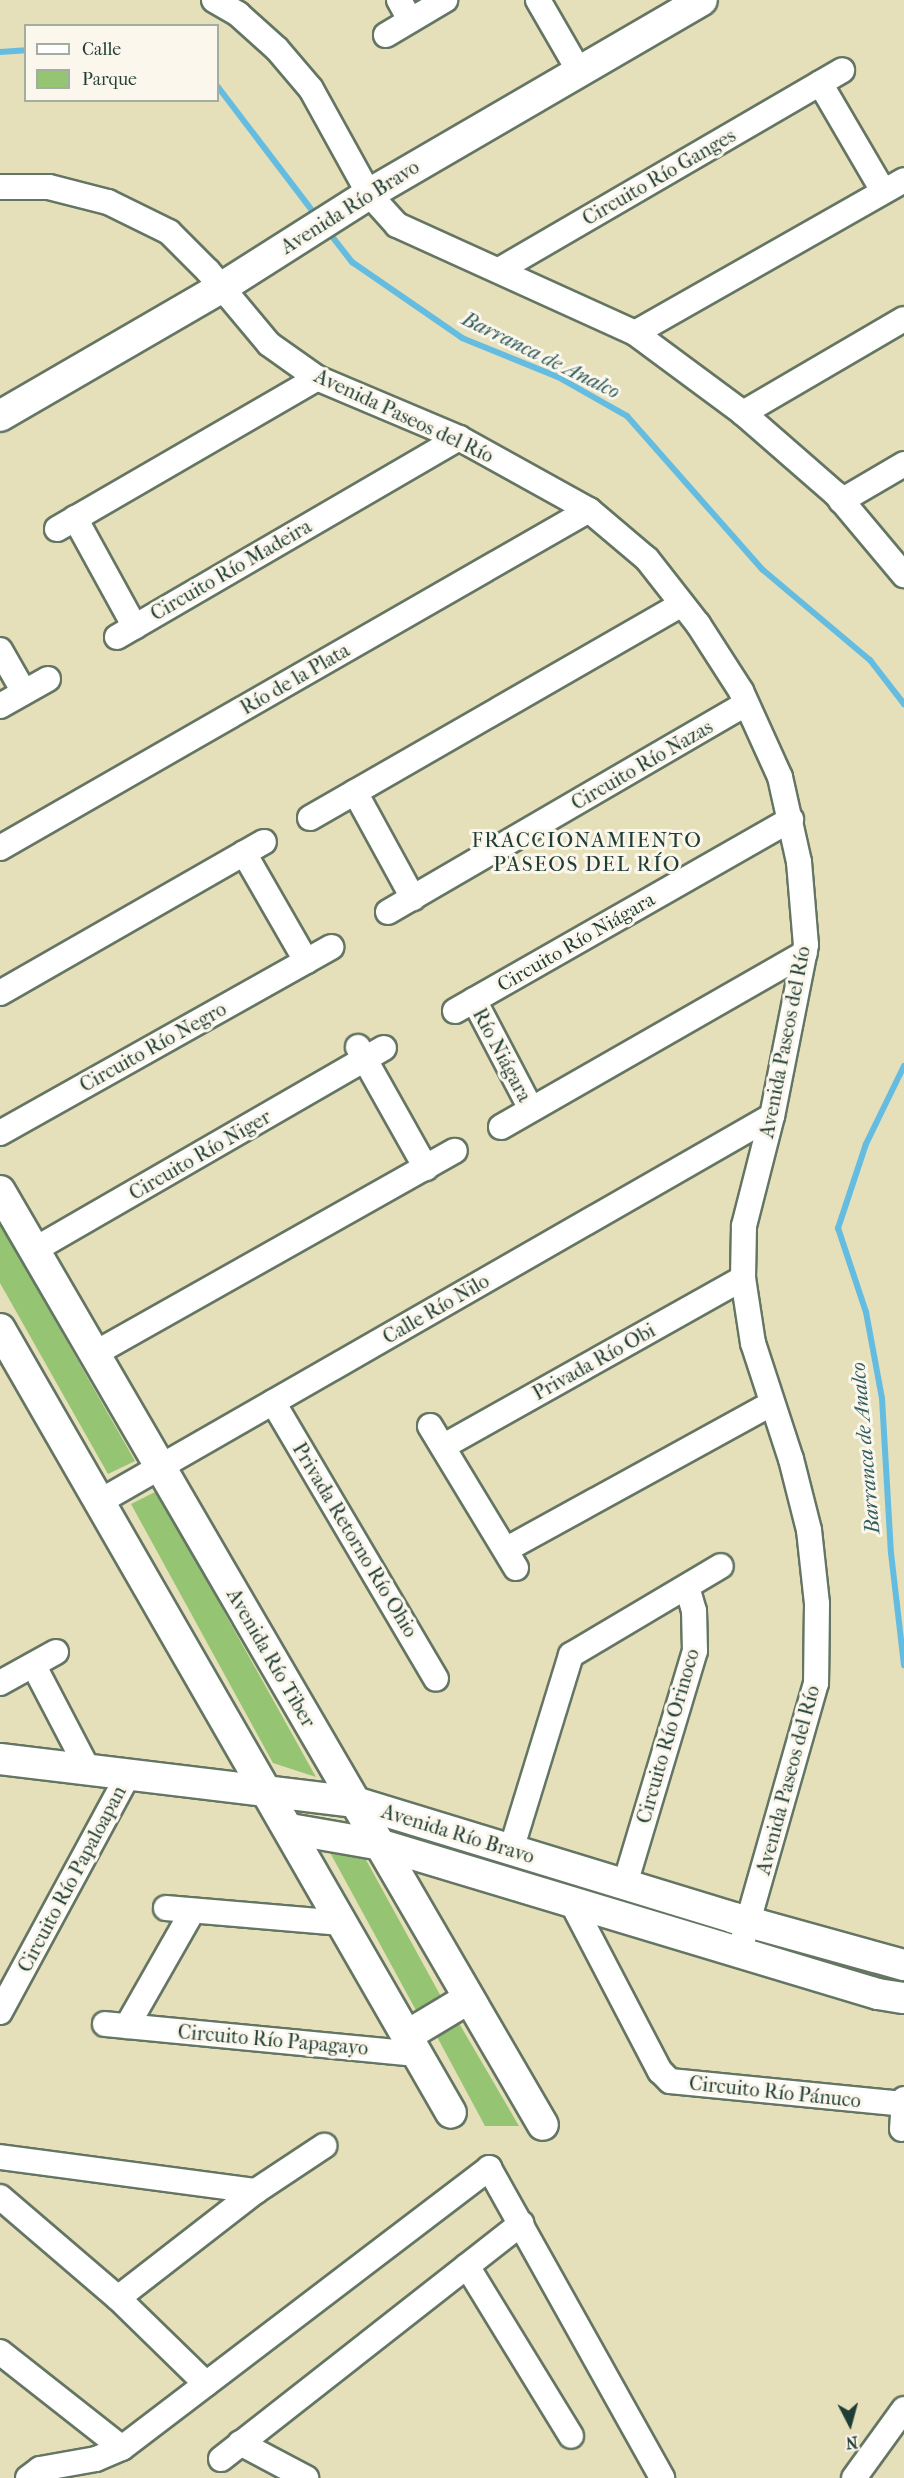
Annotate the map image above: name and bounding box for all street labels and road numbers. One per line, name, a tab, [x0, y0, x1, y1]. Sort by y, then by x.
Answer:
street label: Circuito Río Ganges	[578, 123, 740, 231]
street label: Avenida Río Bravo	[276, 155, 424, 259]
street label: Avenida Paseos del Río	[311, 364, 497, 468]
street label: Circuito Río Madeira	[146, 514, 316, 626]
street label: Río de la Plata	[236, 638, 354, 720]
street label: Circuito Río Nazas	[567, 715, 717, 815]
street label: Circuito Río Niágara	[493, 887, 659, 997]
street label: Avenida Paseos del Río	[755, 944, 815, 1140]
street label: Circuito Río Negro	[76, 997, 230, 1097]
street label: Río Niágara	[467, 1004, 537, 1106]
street label: Circuito Río Niger	[125, 1105, 275, 1205]
street label: Calle Río Nilo	[379, 1269, 493, 1349]
street label: Privada Río Obi	[529, 1318, 659, 1406]
street label: Privada Retorno Río Ohio	[287, 1438, 423, 1642]
street label: Avenida Río Tiber	[222, 1584, 320, 1732]
street label: Circuito Río Orinoco	[632, 1646, 704, 1826]
street label: Avenida Paseos del Río	[751, 1683, 825, 1877]
street label: Circuito Río Papaloapan	[13, 1782, 131, 1976]
street label: Avenida Río Bravo	[379, 1799, 537, 1869]
street label: Circuito Río Papagayo	[177, 2020, 369, 2060]
street label: Circuito Río Pánuco	[688, 2071, 862, 2113]

